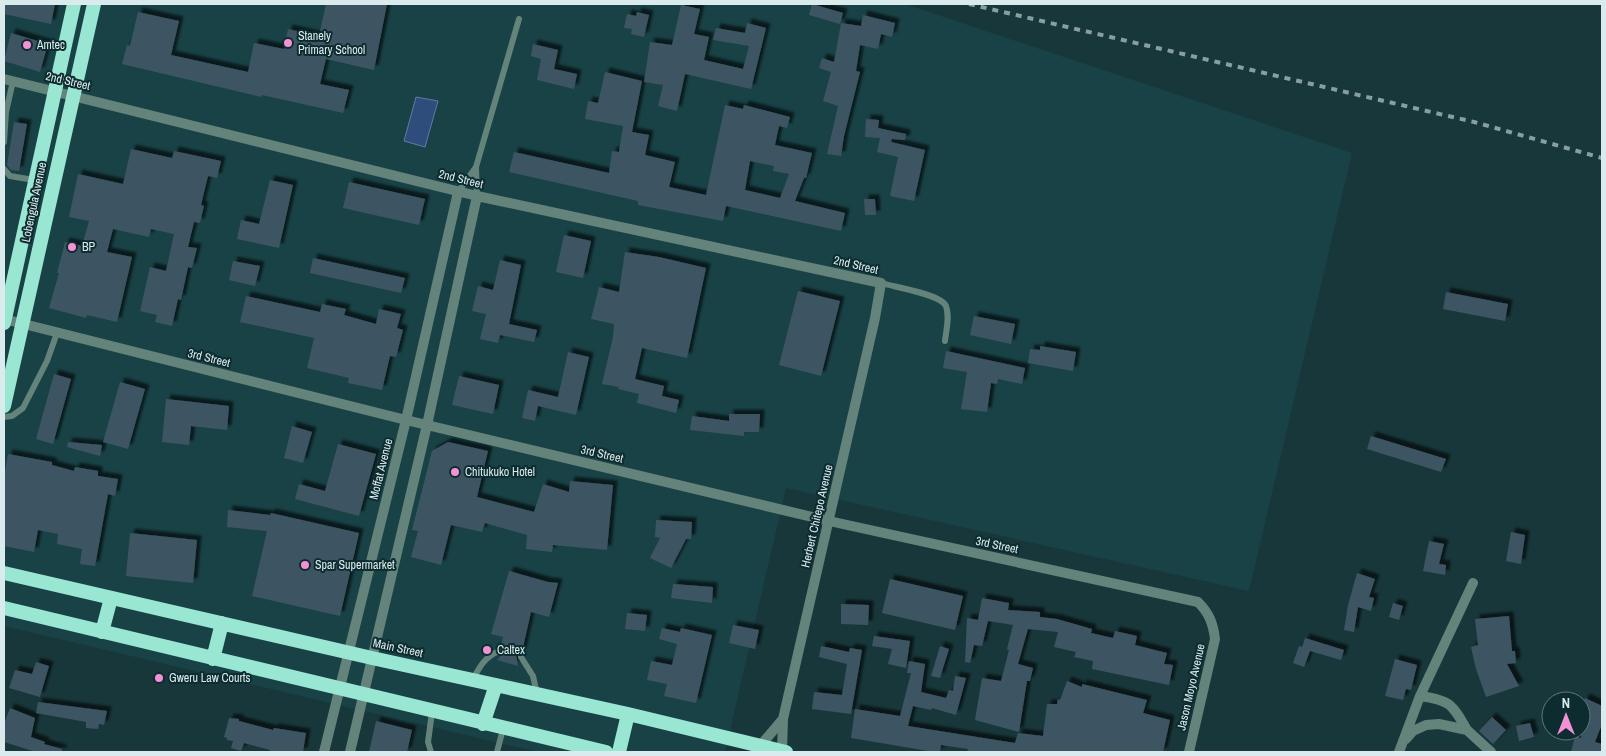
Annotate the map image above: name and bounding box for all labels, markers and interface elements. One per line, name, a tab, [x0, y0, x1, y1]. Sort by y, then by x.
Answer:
place label: Stanely Primary School	[298, 28, 365, 58]
place label: Amtec	[36, 37, 65, 53]
marker: Stanely Primary School	[282, 37, 294, 49]
marker: Amtec	[21, 39, 33, 51]
street label: 2nd Street	[44, 68, 92, 94]
street label: Lobengula Avenue	[18, 161, 50, 243]
street label: 2nd Street	[437, 166, 485, 192]
place label: BP	[82, 239, 96, 255]
marker: BP	[66, 241, 78, 253]
street label: 2nd Street	[832, 252, 880, 278]
street label: 3rd Street	[186, 345, 232, 371]
street label: Moffat Avenue	[366, 437, 396, 501]
street label: 3rd Street	[579, 441, 625, 467]
street label: Herbert Chitepo Avenue	[797, 463, 837, 569]
place label: Chitukuko Hotel	[465, 464, 535, 480]
marker: Chitukuko Hotel	[449, 466, 461, 478]
street label: 3rd Street	[974, 533, 1020, 557]
place label: Spar Supermarket	[315, 557, 395, 573]
marker: Spar Supermarket	[299, 559, 311, 571]
street label: Main Street	[371, 635, 425, 661]
place label: Caltex	[497, 642, 525, 658]
street label: Jason Moyo Avenue	[1173, 642, 1209, 732]
marker: Caltex	[481, 644, 493, 656]
place label: Gweru Law Courts	[169, 670, 251, 686]
marker: Gweru Law Courts	[153, 672, 165, 684]
north arrow	[1541, 691, 1591, 741]
text: N	[1562, 694, 1570, 712]

